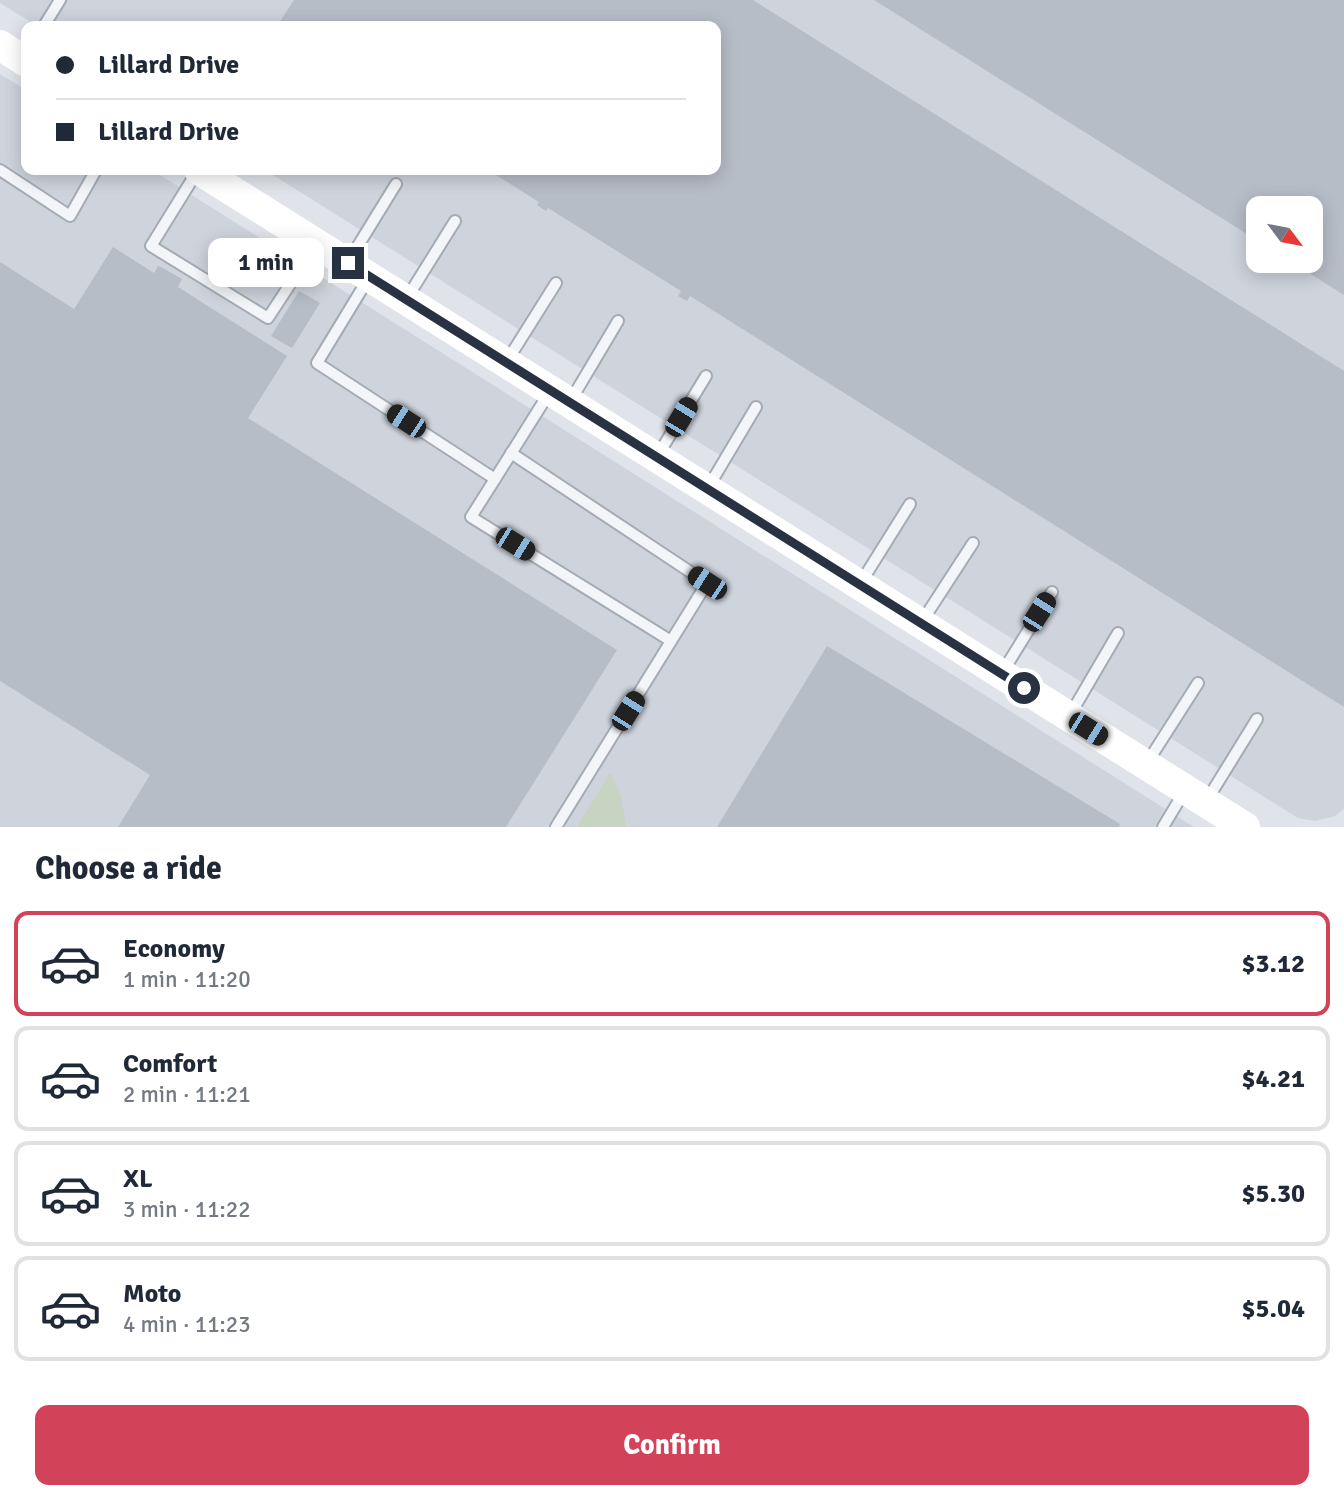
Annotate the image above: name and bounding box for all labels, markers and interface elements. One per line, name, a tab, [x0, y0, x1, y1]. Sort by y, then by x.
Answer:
text: Lillard Drive	[98, 49, 239, 81]
text: Lillard Drive	[98, 116, 239, 148]
north arrow	[1246, 196, 1323, 273]
map controls	[1246, 196, 1323, 273]
callout: 1 min	[208, 238, 324, 288]
route end	[332, 247, 364, 279]
text: 1 min	[238, 248, 294, 277]
car	[662, 394, 701, 440]
car	[383, 401, 430, 441]
car	[492, 524, 539, 564]
car	[684, 563, 731, 603]
car	[1019, 589, 1060, 635]
route start	[1008, 672, 1040, 704]
car	[608, 688, 649, 734]
car	[1065, 709, 1112, 749]
text: Choose a ride	[35, 849, 222, 888]
icon: car	[39, 932, 102, 995]
text: Economy	[123, 933, 225, 965]
text: $3.12	[1241, 948, 1305, 980]
text: 1 min · 11:20	[123, 965, 251, 994]
icon: car	[39, 1047, 102, 1110]
text: Comfort	[123, 1048, 217, 1080]
text: $4.21	[1241, 1063, 1305, 1095]
text: 2 min · 11:21	[123, 1080, 251, 1109]
icon: car	[39, 1162, 102, 1225]
text: XL	[123, 1163, 153, 1195]
text: $5.30	[1241, 1178, 1305, 1210]
text: 3 min · 11:22	[123, 1195, 251, 1224]
icon: car	[39, 1277, 102, 1340]
text: Moto	[123, 1278, 181, 1310]
text: $5.04	[1241, 1293, 1305, 1325]
text: 4 min · 11:23	[123, 1310, 251, 1339]
button: Confirm	[35, 1405, 1309, 1485]

